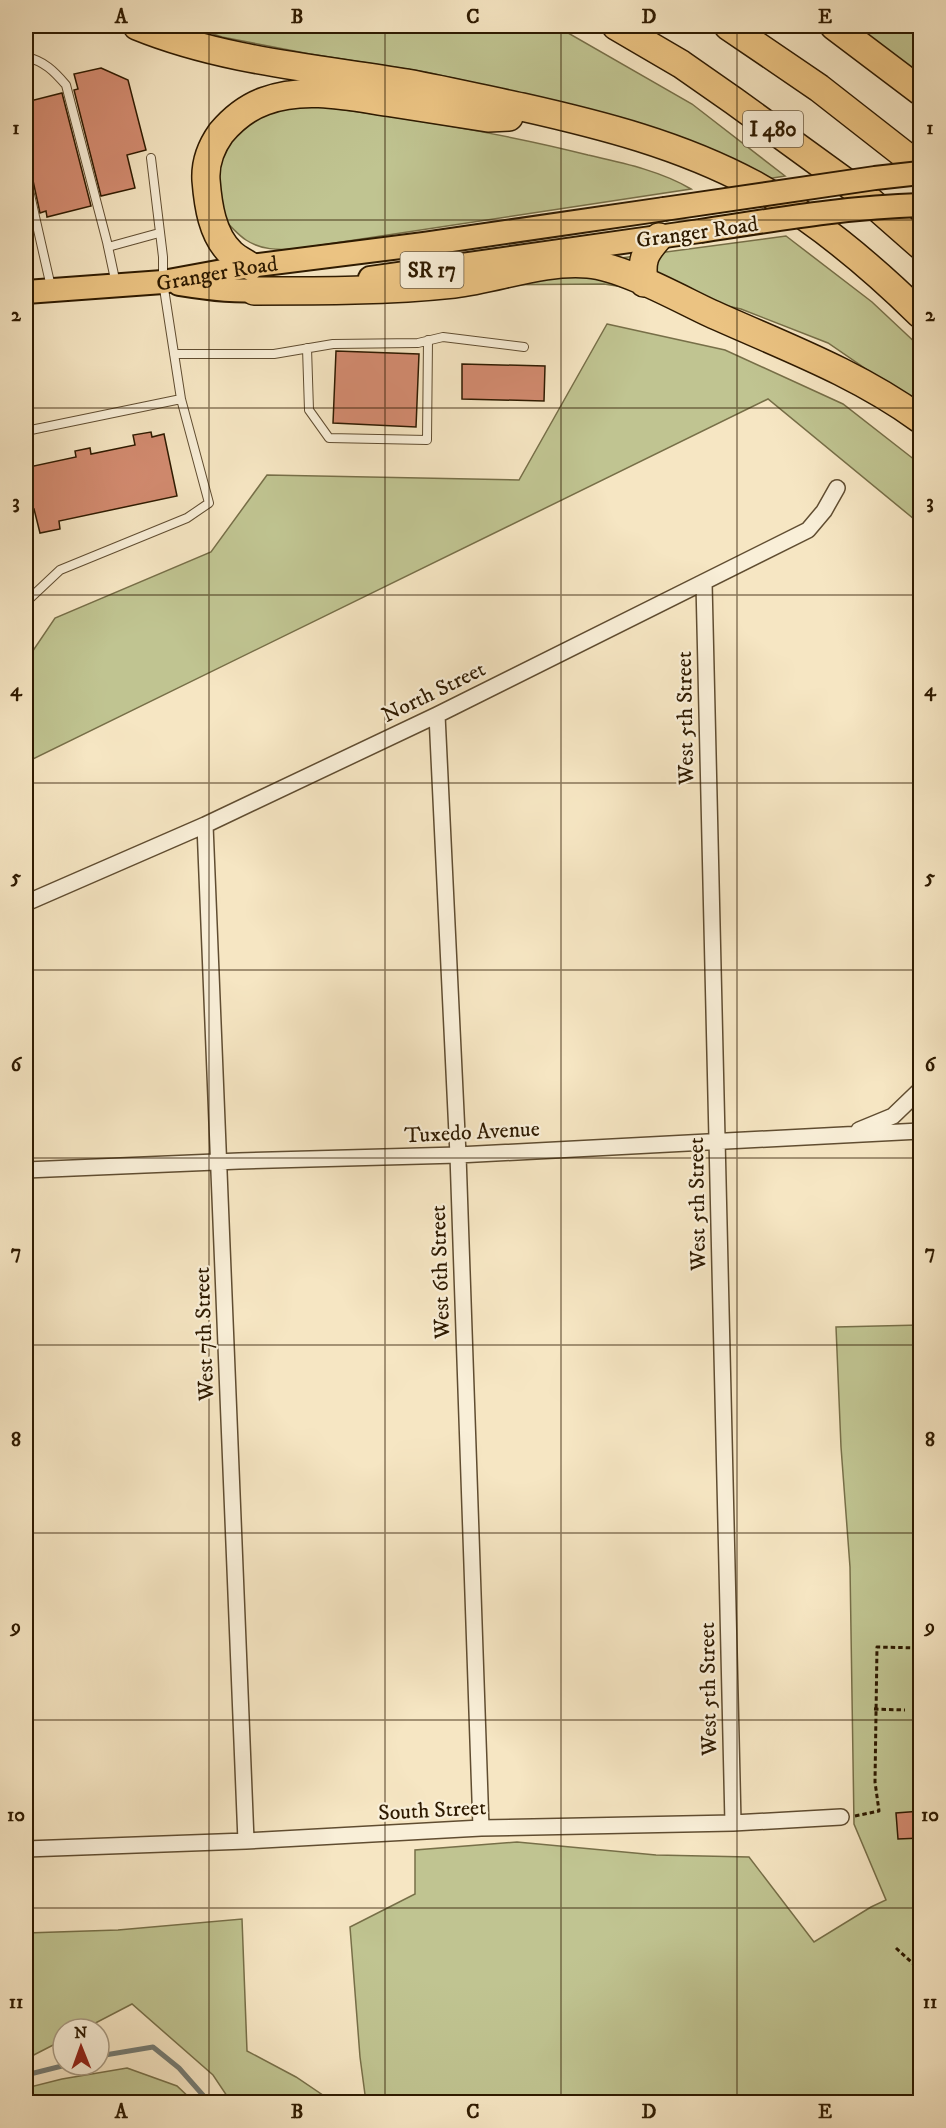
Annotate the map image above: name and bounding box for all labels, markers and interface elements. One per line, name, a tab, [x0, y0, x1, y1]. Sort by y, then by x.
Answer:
text: A	[114, 5, 129, 30]
text: B	[291, 5, 303, 30]
text: C	[466, 5, 480, 30]
text: D	[642, 5, 657, 30]
text: E	[818, 5, 832, 30]
road number: I 480	[743, 111, 803, 147]
text: 1	[12, 116, 20, 141]
text: 1	[926, 116, 934, 141]
street label: Granger Road	[635, 211, 760, 254]
street label: Granger Road	[154, 251, 279, 298]
road number: SR 17	[400, 252, 464, 288]
text: 2	[11, 303, 22, 328]
text: 2	[925, 303, 936, 328]
text: 3	[12, 490, 20, 515]
text: 3	[926, 490, 934, 515]
street label: West 5th Street	[671, 651, 700, 786]
street label: North Street	[378, 656, 490, 729]
text: 4	[10, 678, 23, 703]
text: 4	[924, 678, 937, 703]
text: 5	[10, 865, 21, 890]
text: 5	[924, 865, 935, 890]
text: 6	[11, 1053, 23, 1078]
text: 6	[925, 1053, 937, 1078]
street label: Tuxedo Avenue	[404, 1115, 540, 1150]
street label: West 5th Street	[683, 1137, 712, 1272]
street label: West 6th Street	[425, 1204, 456, 1340]
text: 7	[11, 1240, 21, 1265]
text: 7	[925, 1240, 935, 1265]
street label: West 7th Street	[189, 1266, 220, 1403]
text: 8	[11, 1428, 21, 1453]
text: 8	[925, 1428, 935, 1453]
text: 9	[9, 1615, 21, 1640]
text: 9	[923, 1615, 935, 1640]
street label: West 5th Street	[694, 1622, 723, 1757]
street label: South Street	[377, 1794, 487, 1827]
text: 10	[7, 1803, 25, 1828]
text: 10	[921, 1803, 939, 1828]
text: 11	[9, 1990, 23, 2015]
text: 11	[923, 1990, 937, 2015]
north arrow	[51, 2017, 111, 2077]
text: N	[74, 2023, 87, 2043]
text: A	[114, 2100, 129, 2125]
text: B	[291, 2100, 303, 2125]
text: C	[466, 2100, 480, 2125]
text: D	[642, 2100, 657, 2125]
text: E	[818, 2100, 832, 2125]

